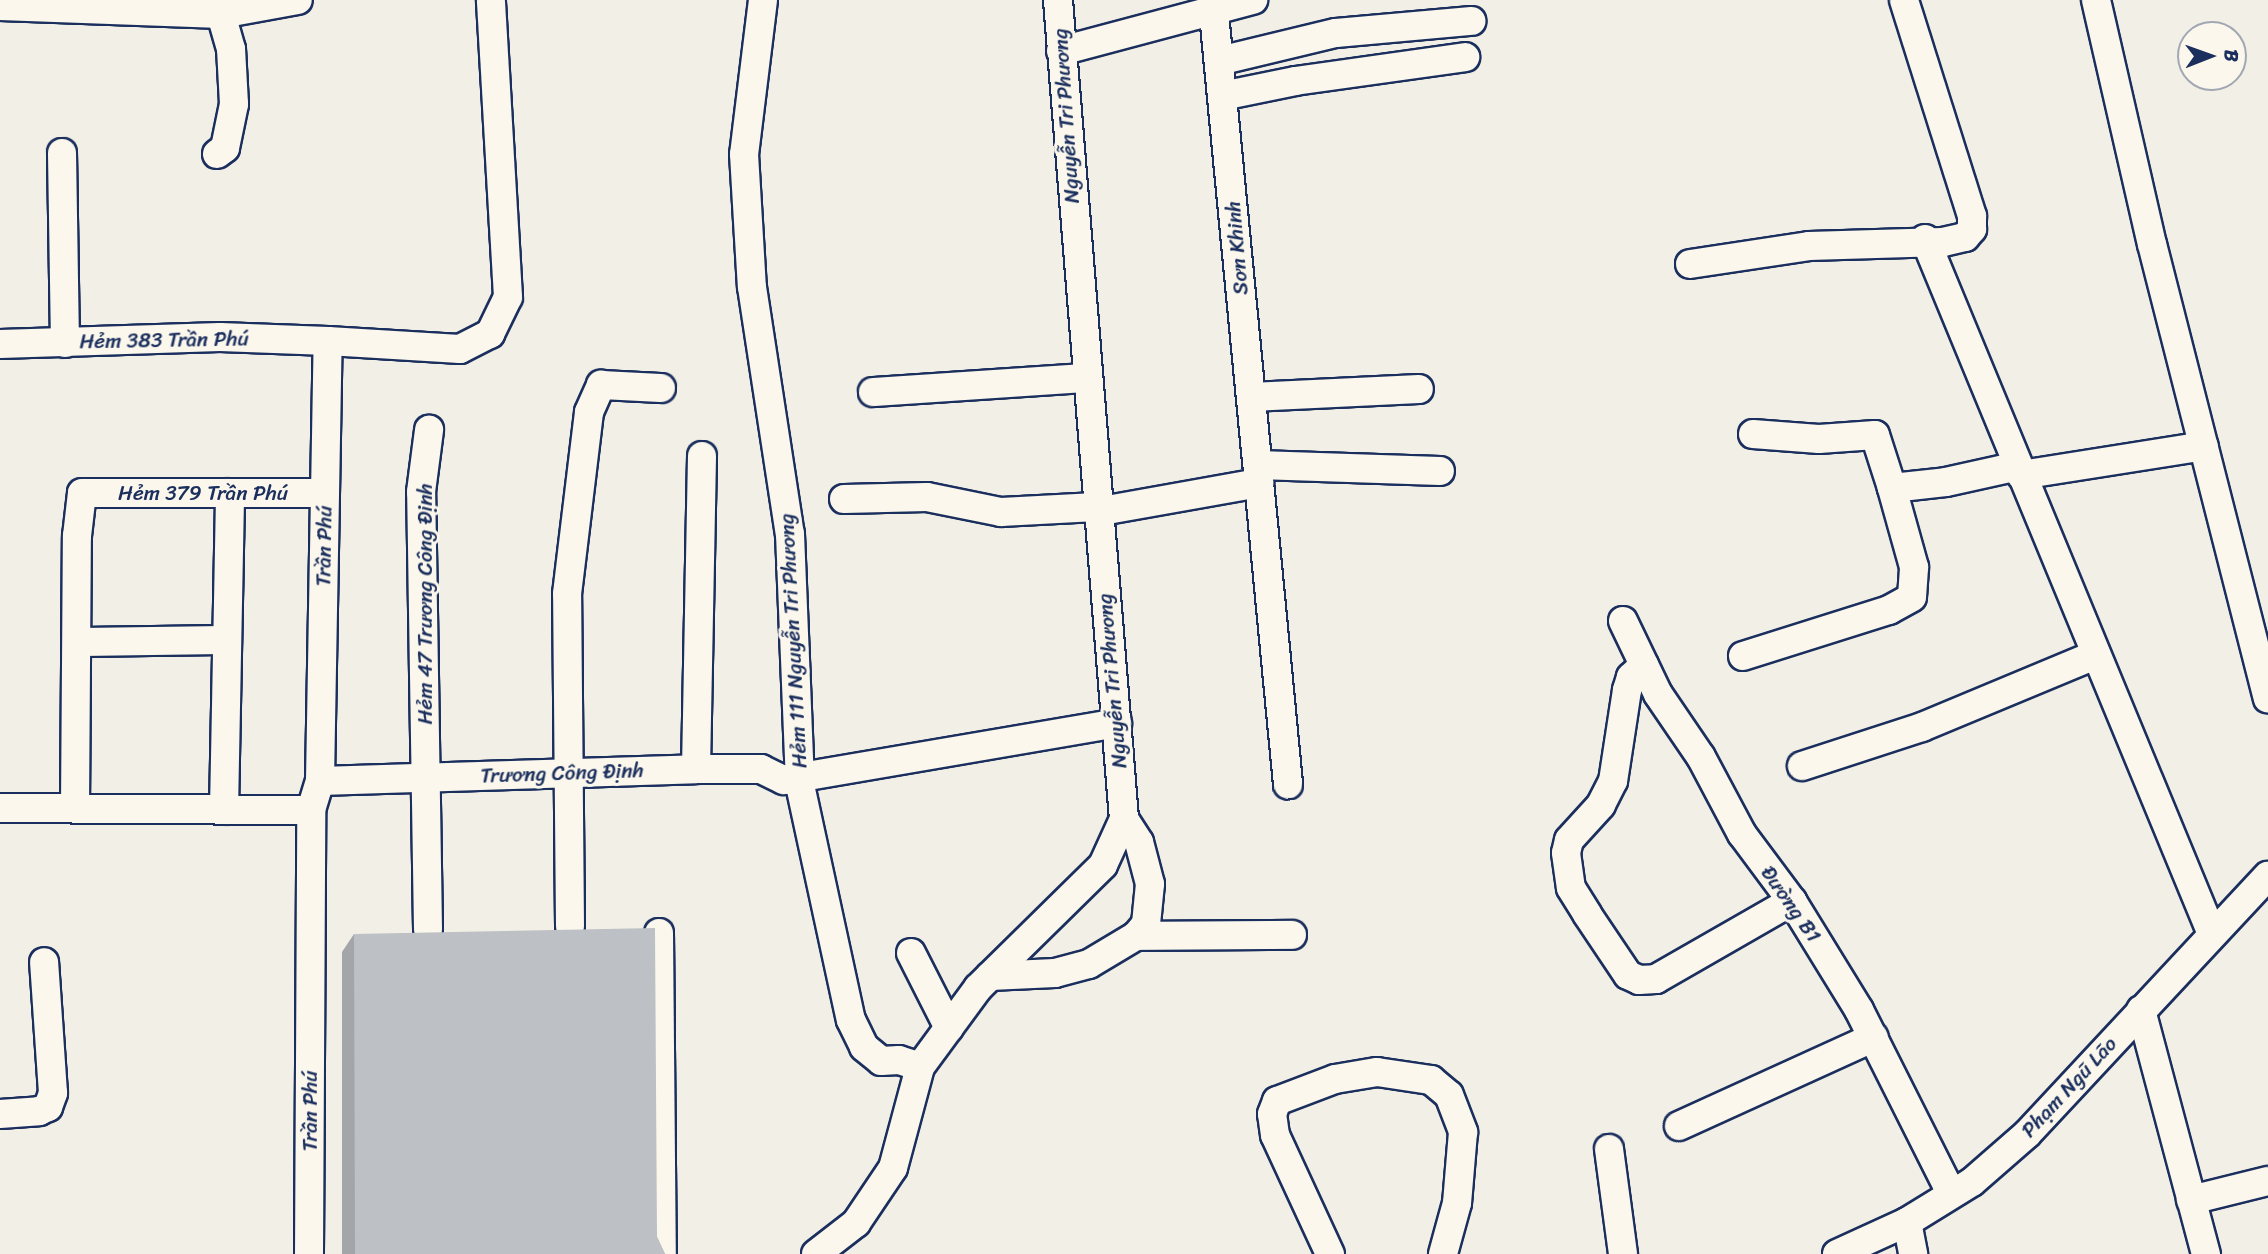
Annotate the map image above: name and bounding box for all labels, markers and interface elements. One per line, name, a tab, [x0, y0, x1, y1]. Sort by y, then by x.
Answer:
north arrow	[2177, 21, 2247, 91]
street label: Nguyễn Tri Phương	[1047, 28, 1085, 204]
text: B	[2215, 49, 2248, 62]
street label: Sơn Khinh	[1220, 200, 1254, 296]
street label: Hẻm 383 Trần Phú	[79, 326, 249, 354]
street label: Hẻm 379 Trần Phú	[118, 480, 288, 506]
street label: Hẻm 47 Trương Công Định	[412, 484, 438, 724]
street label: Trần Phú	[311, 505, 337, 587]
street label: Hẻm 111 Nguyễn Tri Phương	[774, 513, 812, 769]
street label: Nguyễn Tri Phương	[1092, 592, 1132, 770]
street label: Trương Công Định	[480, 758, 644, 788]
street label: Đường B1	[1756, 861, 1826, 947]
street label: Phạm Ngũ Lão	[2016, 1031, 2122, 1143]
street label: Trần Phú	[297, 1071, 323, 1151]

